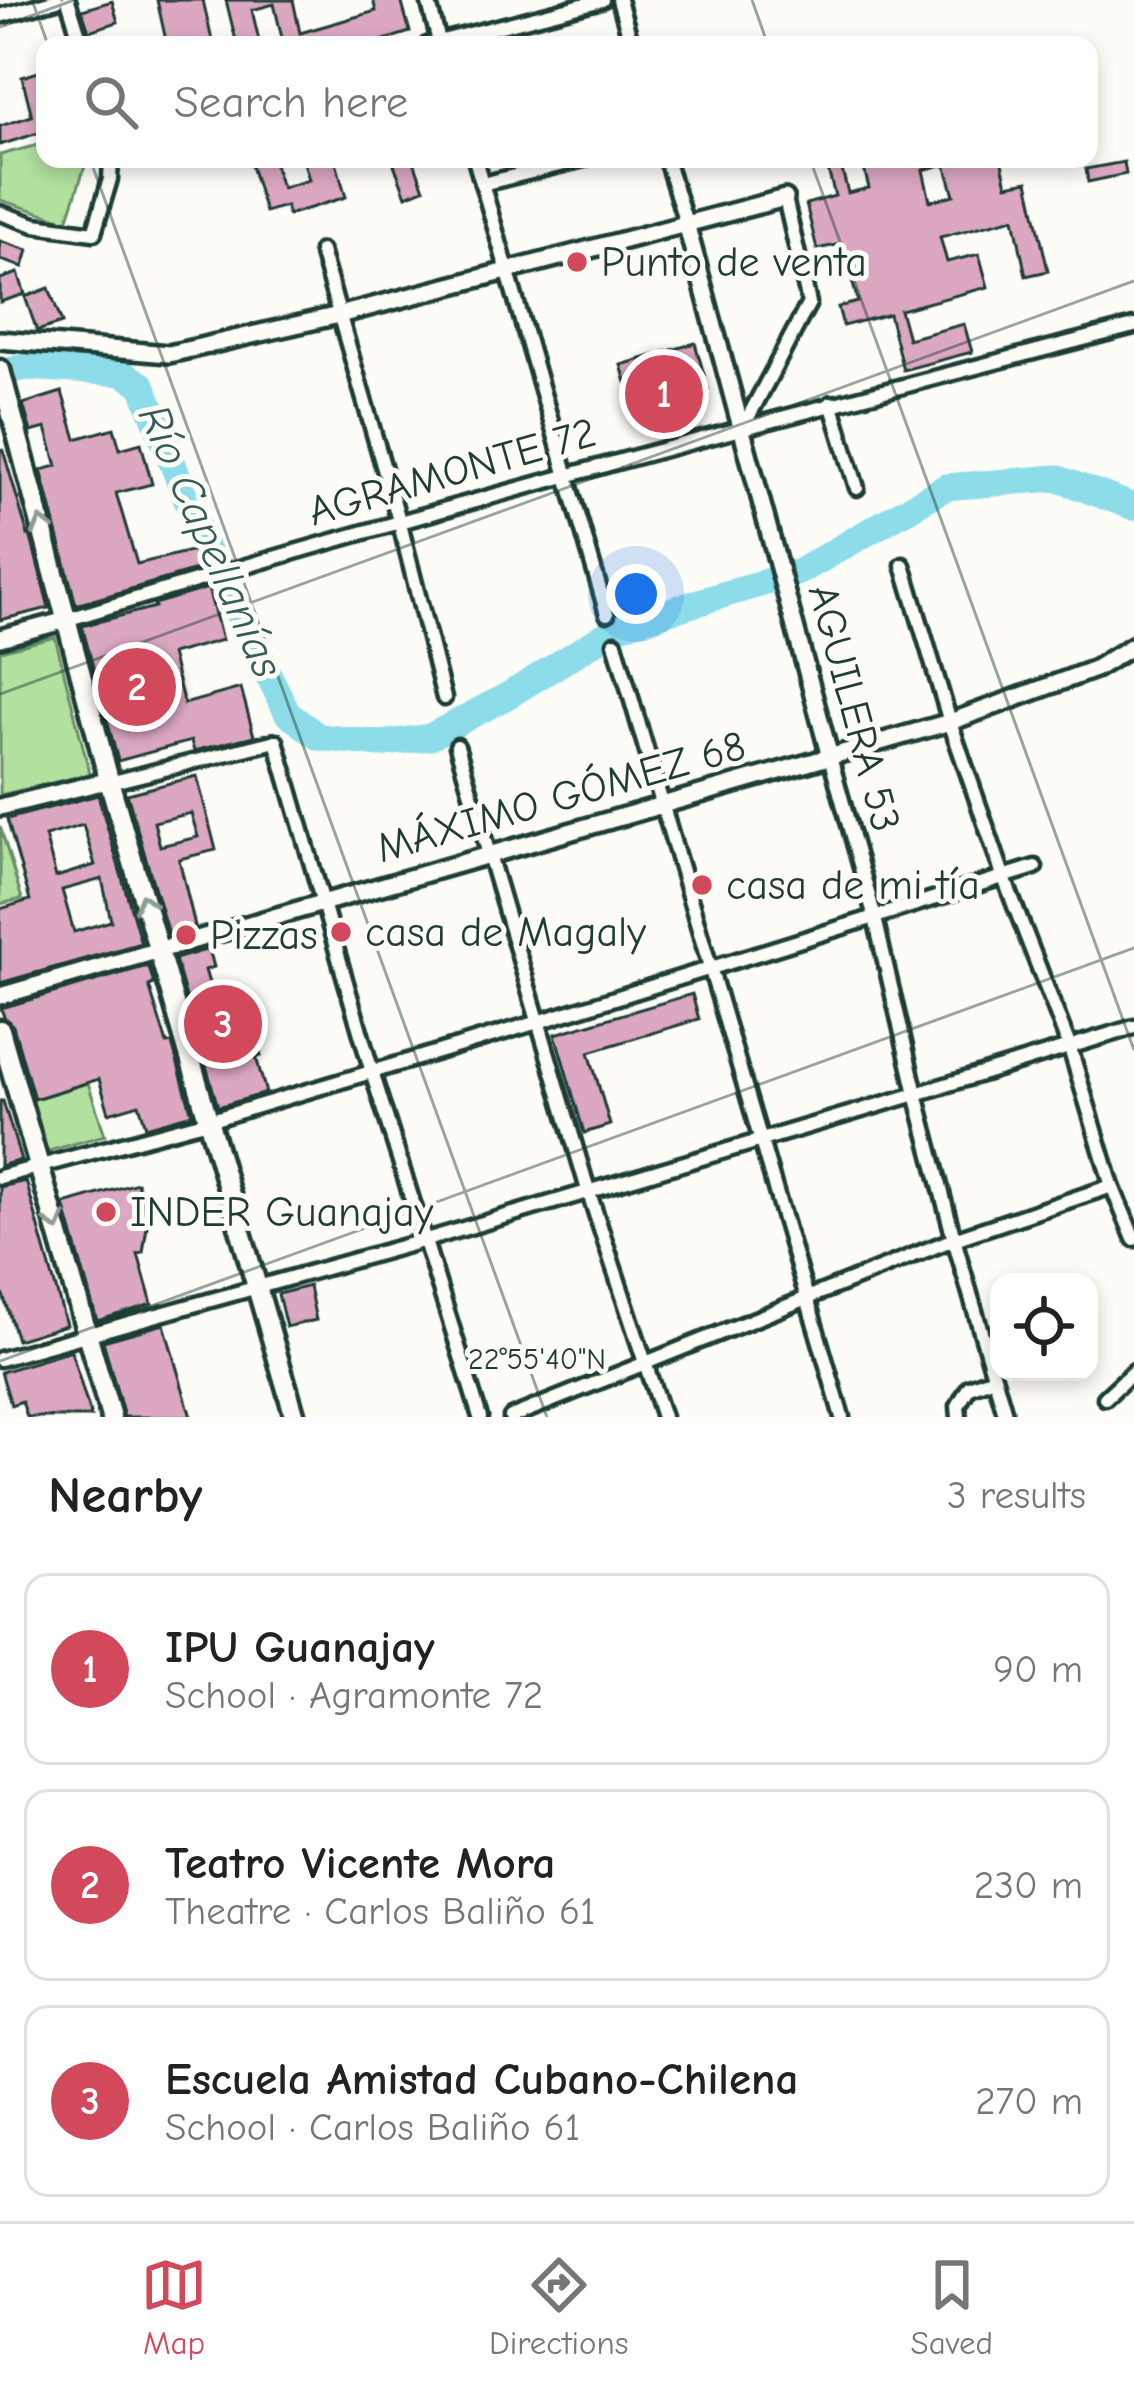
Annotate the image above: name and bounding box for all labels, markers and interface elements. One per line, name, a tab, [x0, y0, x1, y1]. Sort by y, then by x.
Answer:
search box	[36, 36, 1098, 168]
icon: search	[78, 69, 144, 135]
text: Search here	[174, 76, 408, 128]
place label: Punto de venta	[601, 238, 867, 287]
marker: Punto de venta	[564, 249, 590, 275]
pin: 1	[625, 349, 703, 439]
water label: Río Capellanías	[128, 397, 294, 686]
street label: AGRAMONTE 72	[303, 408, 601, 536]
one-way arrow	[32, 515, 57, 536]
your location	[606, 564, 666, 624]
street label: AGUILERA 53	[798, 579, 910, 837]
pin: 2	[98, 642, 176, 732]
street label: MÁXIMO GÓMEZ 68	[371, 720, 751, 873]
place label: casa de mi tía	[726, 861, 980, 910]
marker: casa de mi tía	[689, 872, 715, 898]
one-way arrow	[133, 892, 158, 913]
place label: casa de Magaly	[365, 908, 646, 957]
place label: Pizzas	[210, 911, 318, 960]
marker: casa de Magaly	[328, 919, 354, 945]
marker: Pizzas	[173, 922, 199, 948]
pin: 3	[184, 979, 262, 1069]
place label: INDER Guanajay	[130, 1188, 434, 1237]
marker: INDER Guanajay	[93, 1199, 119, 1225]
one-way arrow	[41, 1212, 66, 1233]
map controls	[990, 1273, 1098, 1381]
button: locate	[990, 1273, 1098, 1381]
text: 22°55'40"N	[468, 1342, 606, 1377]
text: Nearby	[48, 1466, 202, 1525]
text: 3 results	[947, 1473, 1086, 1518]
text: IPU Guanajay	[165, 1621, 435, 1673]
text: 1	[82, 1647, 98, 1692]
text: 90 m	[993, 1647, 1083, 1692]
text: School · Agramonte 72	[165, 1673, 543, 1718]
text: Teatro Vicente Mora	[165, 1837, 555, 1889]
text: 2	[80, 1863, 100, 1908]
text: 230 m	[974, 1863, 1083, 1908]
text: Theatre · Carlos Baliño 61	[165, 1889, 595, 1934]
text: Escuela Amistad Cubano-Chilena	[165, 2053, 798, 2105]
text: 3	[80, 2079, 100, 2124]
text: 270 m	[975, 2079, 1083, 2124]
text: School · Carlos Baliño 61	[165, 2105, 580, 2150]
tab: Map	[141, 2252, 207, 2362]
tab: Directions	[489, 2252, 629, 2362]
tab: Saved	[911, 2252, 993, 2362]

